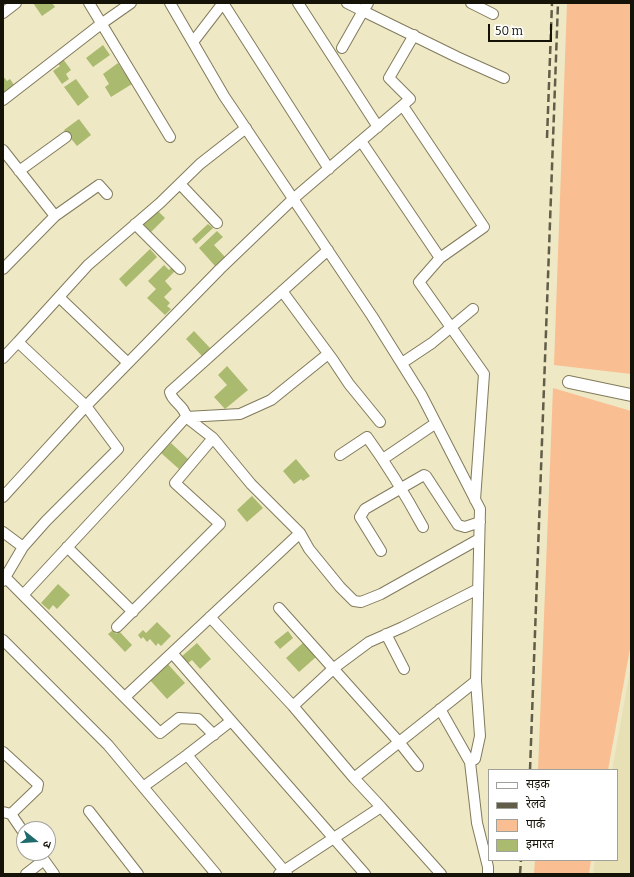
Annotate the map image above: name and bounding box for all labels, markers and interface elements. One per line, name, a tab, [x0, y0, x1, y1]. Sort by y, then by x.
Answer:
scale bar	[490, 16, 554, 42]
text: 50 m	[495, 24, 523, 38]
legend	[488, 769, 618, 861]
text: सड़क	[526, 777, 550, 791]
text: रेलवे	[526, 797, 546, 811]
text: पार्क	[526, 817, 545, 831]
north arrow	[16, 821, 56, 861]
text: इमारत	[526, 837, 554, 851]
text: उ	[40, 839, 54, 849]

